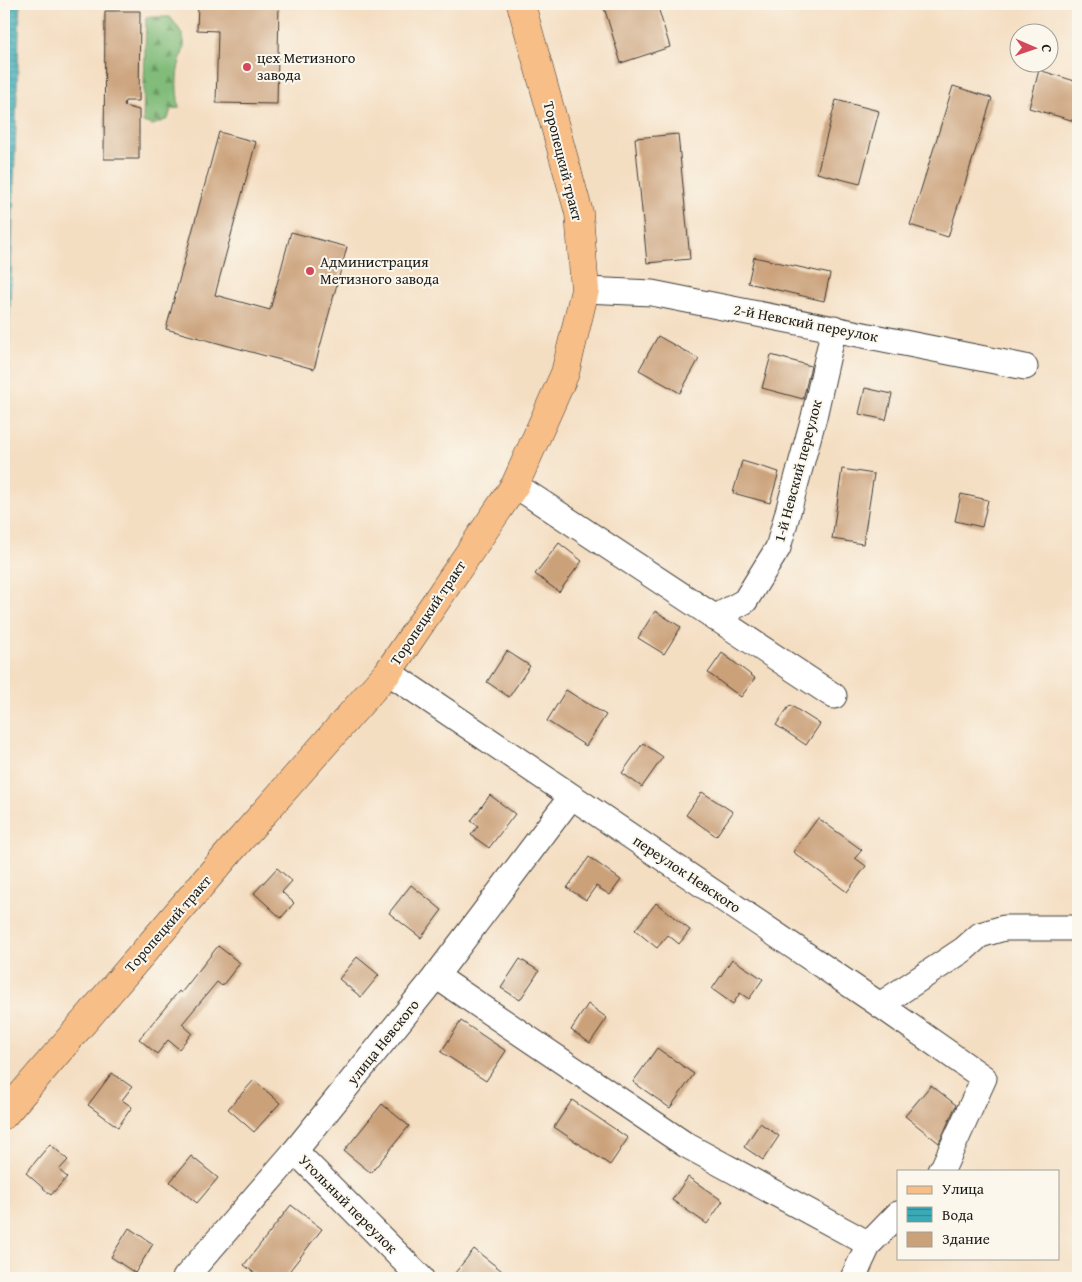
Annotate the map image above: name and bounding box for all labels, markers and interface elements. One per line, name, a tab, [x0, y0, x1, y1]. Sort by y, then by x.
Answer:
north arrow	[1010, 22, 1060, 72]
text: С	[1037, 44, 1057, 53]
place label: цех Метизного завода	[257, 47, 356, 85]
marker: цех Метизного завода	[241, 61, 253, 73]
street label: Торопецкий тракт	[538, 99, 589, 224]
place label: Администрация Метизного завода	[320, 251, 440, 289]
marker: Администрация Метизного завода	[304, 265, 316, 277]
street label: 2-й Невский переулок	[732, 298, 880, 347]
street label: 1-й Невский переулок	[768, 397, 827, 544]
street label: Торопецкий тракт	[385, 555, 471, 669]
street label: переулок Невского	[629, 830, 746, 918]
street label: Торопецкий тракт	[120, 870, 216, 977]
street label: улица Невского	[341, 994, 424, 1090]
street label: Угольный переулок	[294, 1150, 403, 1258]
legend	[897, 1170, 1060, 1260]
text: Улица	[942, 1178, 985, 1199]
text: Вода	[942, 1204, 974, 1225]
text: Здание	[942, 1228, 990, 1249]

